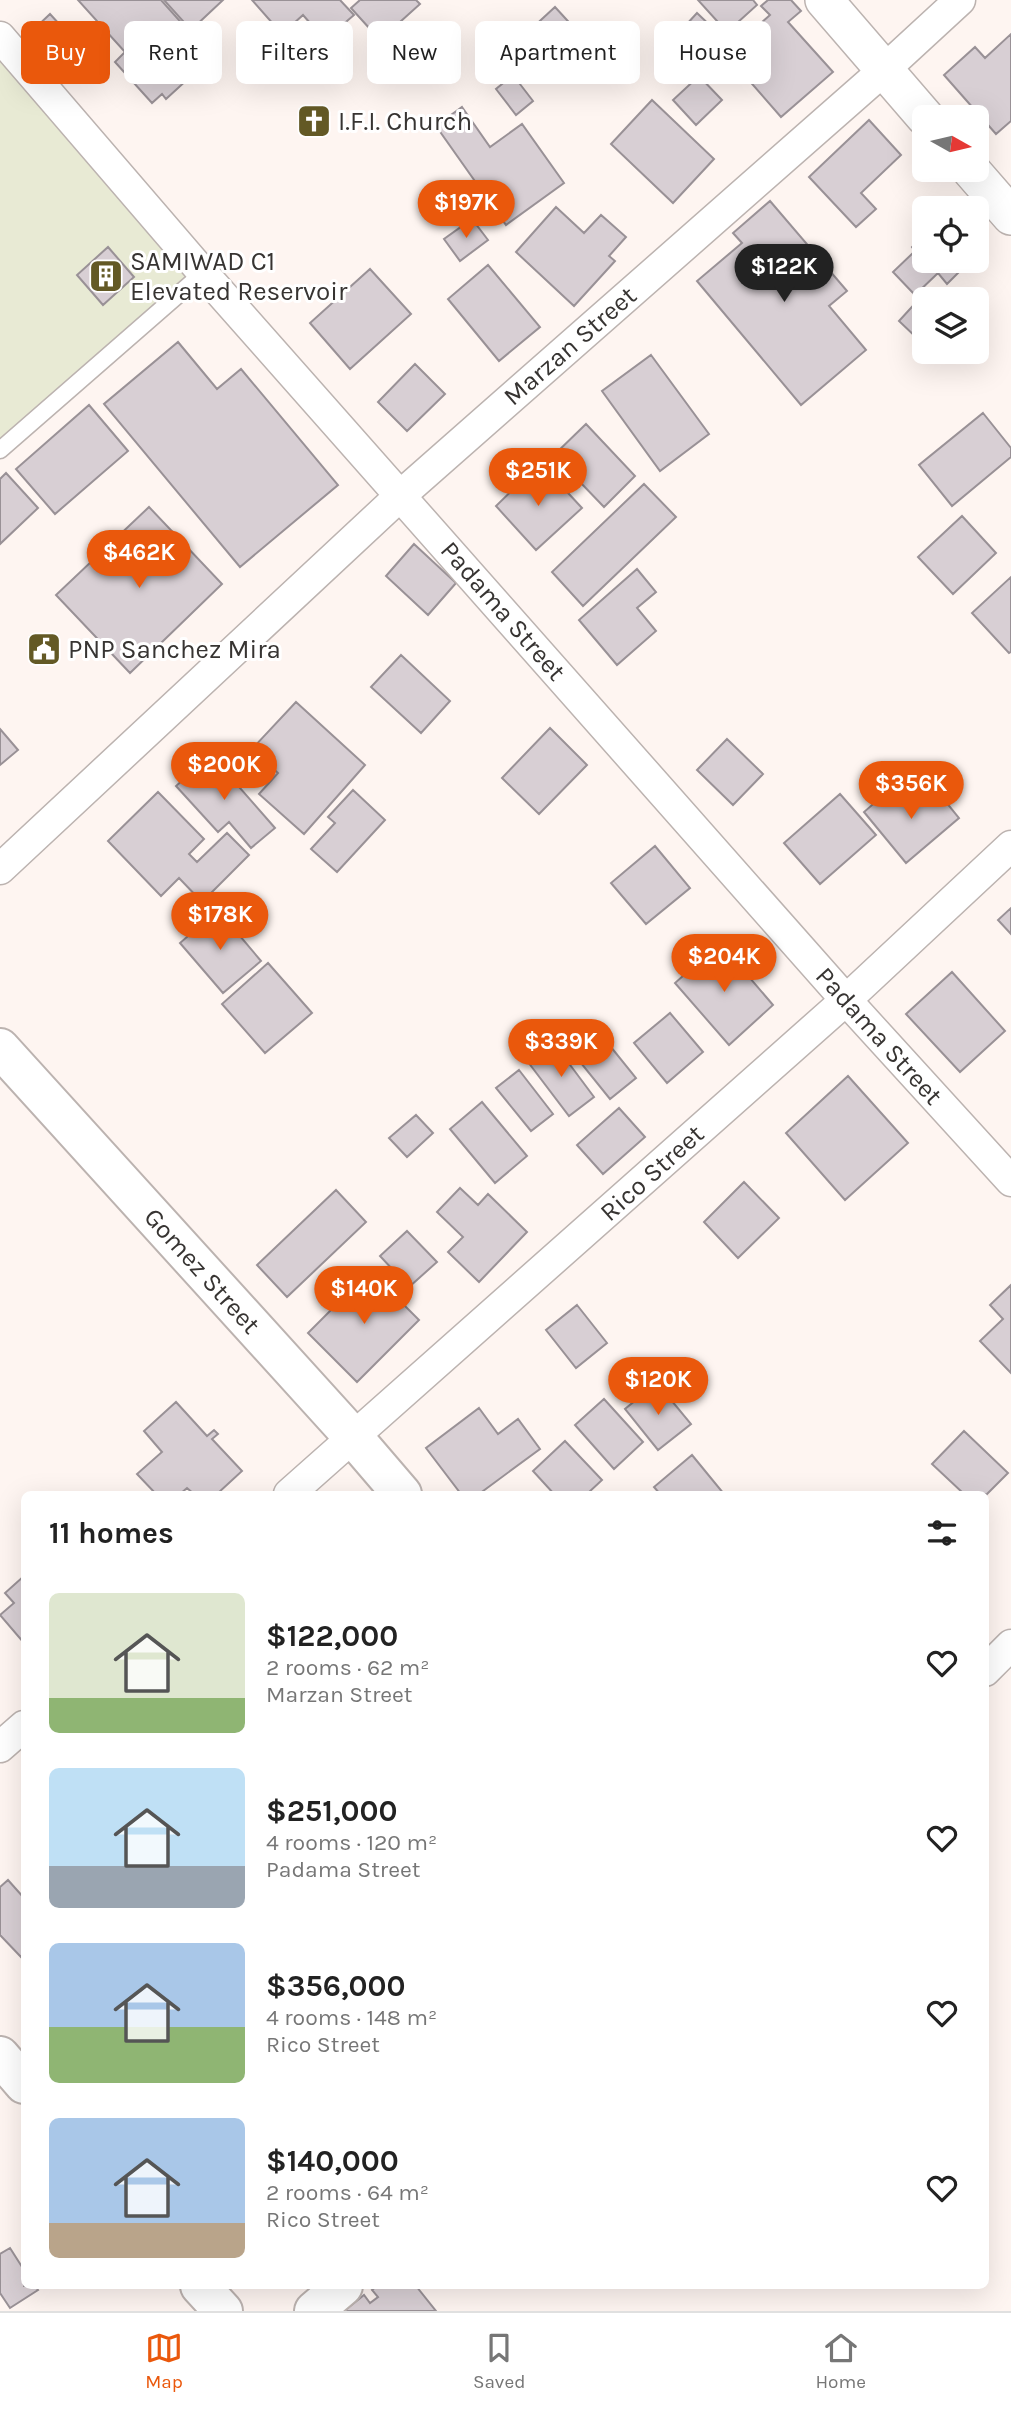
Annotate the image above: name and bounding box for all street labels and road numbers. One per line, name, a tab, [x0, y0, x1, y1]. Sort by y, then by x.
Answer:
street label: Marzan Street	[497, 280, 643, 412]
street label: Padama Street	[434, 535, 572, 687]
street label: Padama Street	[809, 961, 949, 1111]
street label: Rico Street	[594, 1118, 710, 1228]
street label: Gomez Street	[137, 1202, 267, 1340]

